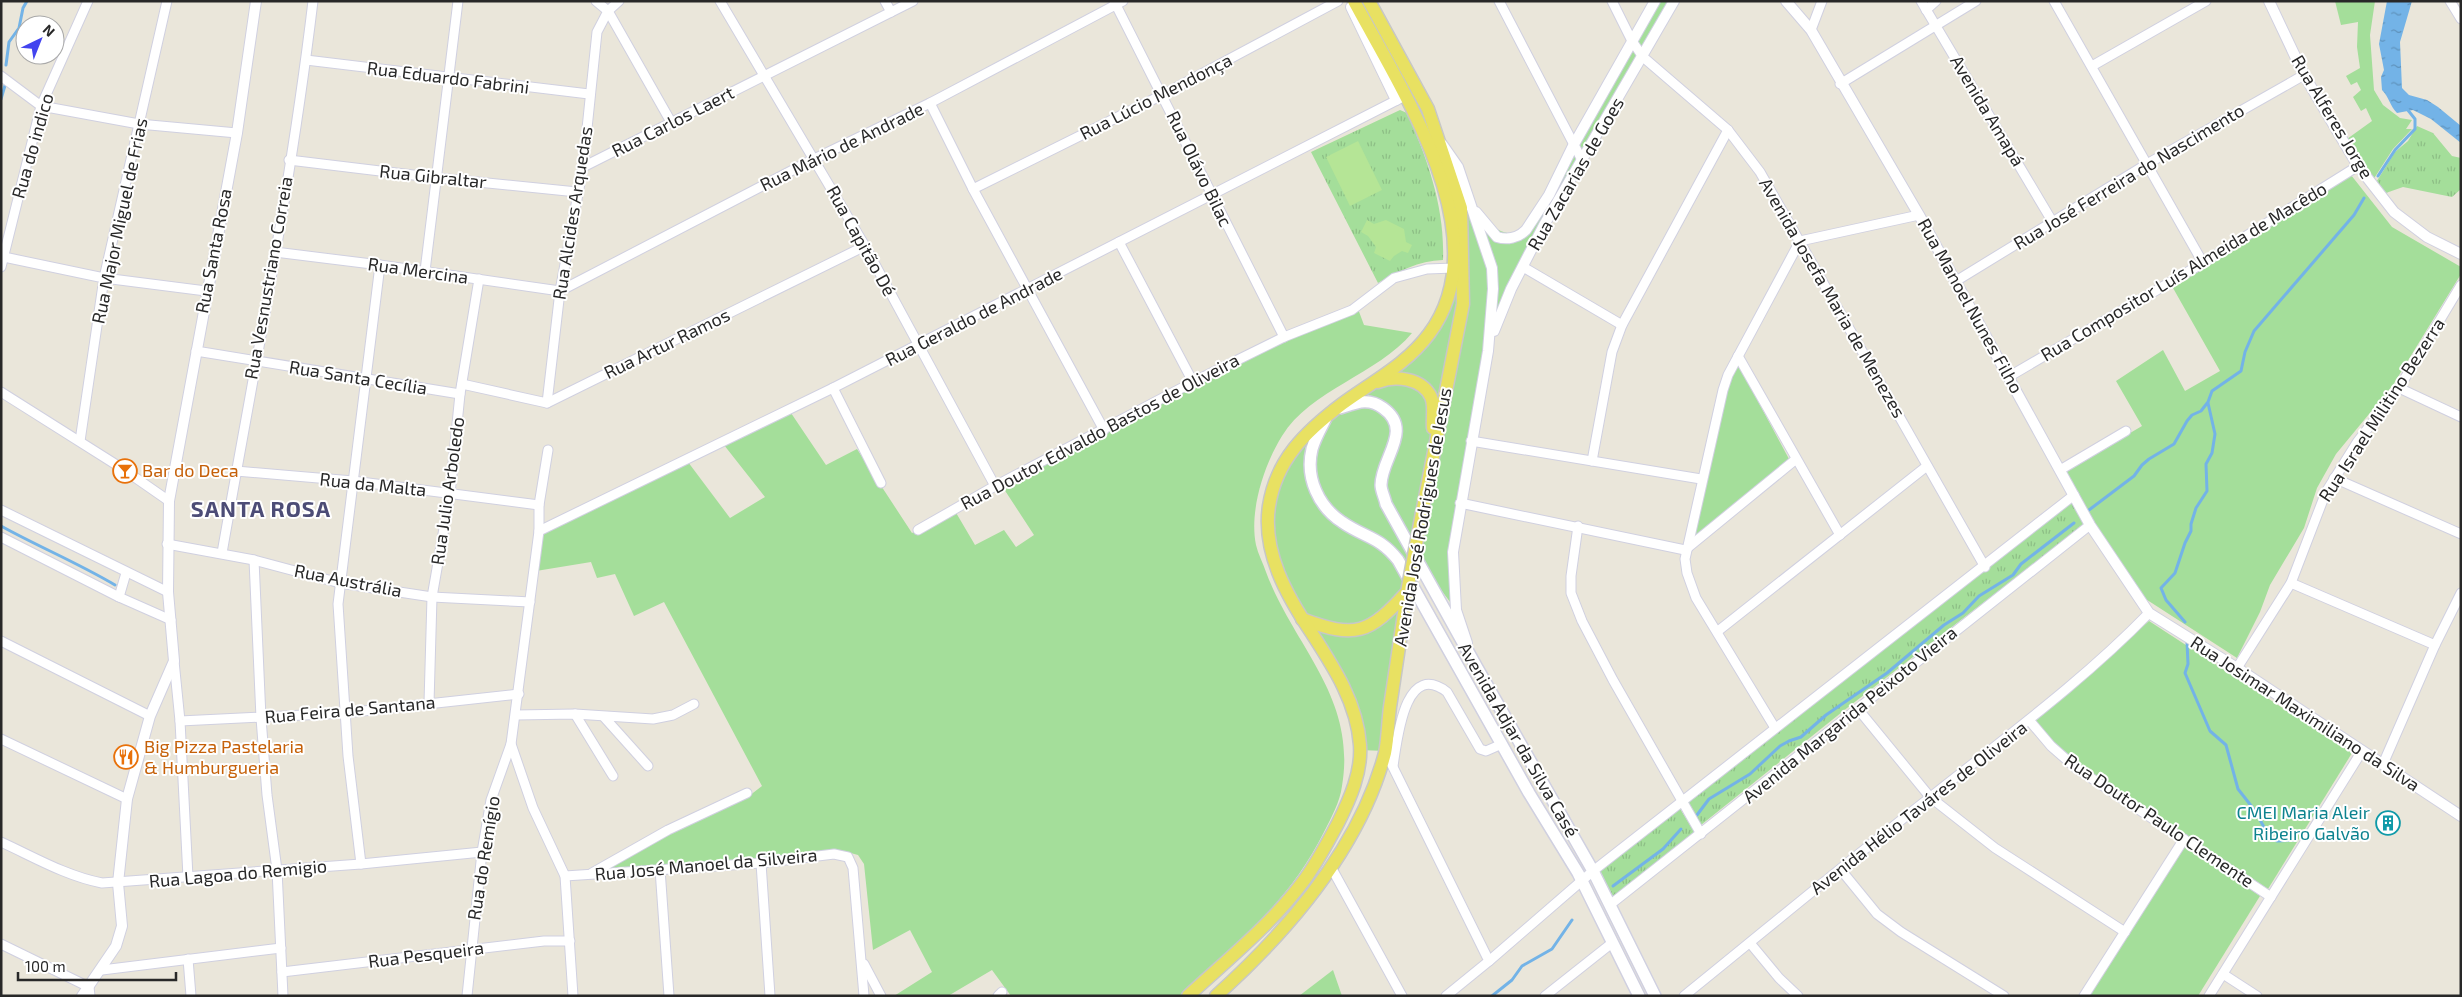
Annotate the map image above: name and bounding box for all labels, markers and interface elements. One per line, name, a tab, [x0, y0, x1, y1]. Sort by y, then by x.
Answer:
north arrow	[15, 15, 65, 65]
text: N	[40, 20, 59, 40]
street label: Rua Lúcio Mendonça	[1076, 48, 1236, 145]
street label: Avenida Amapá	[1946, 51, 2030, 170]
street label: Rua Alferes Jorge	[2287, 51, 2378, 182]
street label: Rua Eduardo Fabrini	[366, 56, 531, 98]
street label: Rua Carlos Laert	[608, 81, 737, 161]
street label: Rua do indico	[7, 91, 58, 201]
street label: Rua Zacarias de Goes	[1522, 93, 1628, 254]
street label: Rua Mário de Andrade	[756, 97, 927, 195]
street label: Rua José Ferreira do Nascimento	[2009, 98, 2248, 254]
street label: Rua Olávo Bilac	[1162, 107, 1237, 230]
street label: Rua Major Miguel de Frias	[86, 116, 152, 326]
street label: Rua Alcides Arquedas	[547, 125, 597, 301]
street label: Rua Gibraltar	[378, 159, 488, 193]
street label: Avenida Josefa Maria de Menezes	[1755, 174, 1911, 421]
street label: Rua Vesnustriano Correia	[239, 175, 297, 381]
street label: Rua Compositor Luís Almeida de Macêdo	[2037, 177, 2330, 365]
street label: Rua Capitão Dé	[822, 181, 901, 300]
street label: Rua Santa Rosa	[190, 186, 236, 315]
street label: Rua Manoel Nunes Filho	[1914, 214, 2028, 397]
street label: Rua Mercina	[366, 252, 470, 288]
street label: Rua Geraldo de Andrade	[881, 262, 1066, 370]
street label: Rua Artur Ramos	[600, 303, 733, 383]
street label: Rua Israel Militino Bezerra	[2313, 313, 2449, 506]
street label: Rua Doutor Edvaldo Bastos de Oliveira	[957, 348, 1243, 514]
street label: Rua Santa Cecília	[288, 355, 429, 399]
street label: Avenida José Rodrigues de Jesus	[1388, 386, 1456, 648]
street label: Rua Julio Arboledo	[426, 415, 468, 566]
bar icon: Bar do Deca	[112, 458, 138, 484]
place label: Bar do Deca	[142, 459, 239, 481]
street label: Rua da Malta	[319, 467, 428, 501]
district label: SANTA ROSA	[191, 495, 331, 521]
street label: Rua Austrália	[293, 559, 404, 601]
street label: Avenida Margarida Peixoto Vieira	[1738, 621, 1961, 807]
street label: Rua Josimar Maximiliano da Silva	[2187, 631, 2424, 796]
street label: Avenida Adjar da Silva Casé	[1454, 638, 1584, 841]
street label: Rua Feira de Santana	[264, 691, 436, 727]
street label: Avenida Hélio Taváres de Oliveira	[1806, 716, 2031, 899]
place label: Big Pizza Pastelaria & Humburgueria	[144, 735, 304, 778]
restaurant icon: Big Pizza Pastelaria & Humburgueria	[113, 744, 139, 770]
street label: Rua Doutor Paulo Clemente	[2061, 749, 2258, 892]
street label: Rua do Remígio	[462, 794, 504, 922]
place label: CMEI Maria Aleir Ribeiro Galvão	[2236, 801, 2370, 844]
building icon: CMEI Maria Aleir Ribeiro Galvão	[2375, 810, 2401, 836]
street label: Rua José Manoel da Silveira	[594, 843, 818, 885]
street label: Rua Lagoa do Remigio	[148, 854, 328, 892]
street label: Rua Pesqueira	[367, 936, 485, 972]
scale bar	[18, 950, 175, 982]
text: 100 m	[25, 957, 66, 975]

